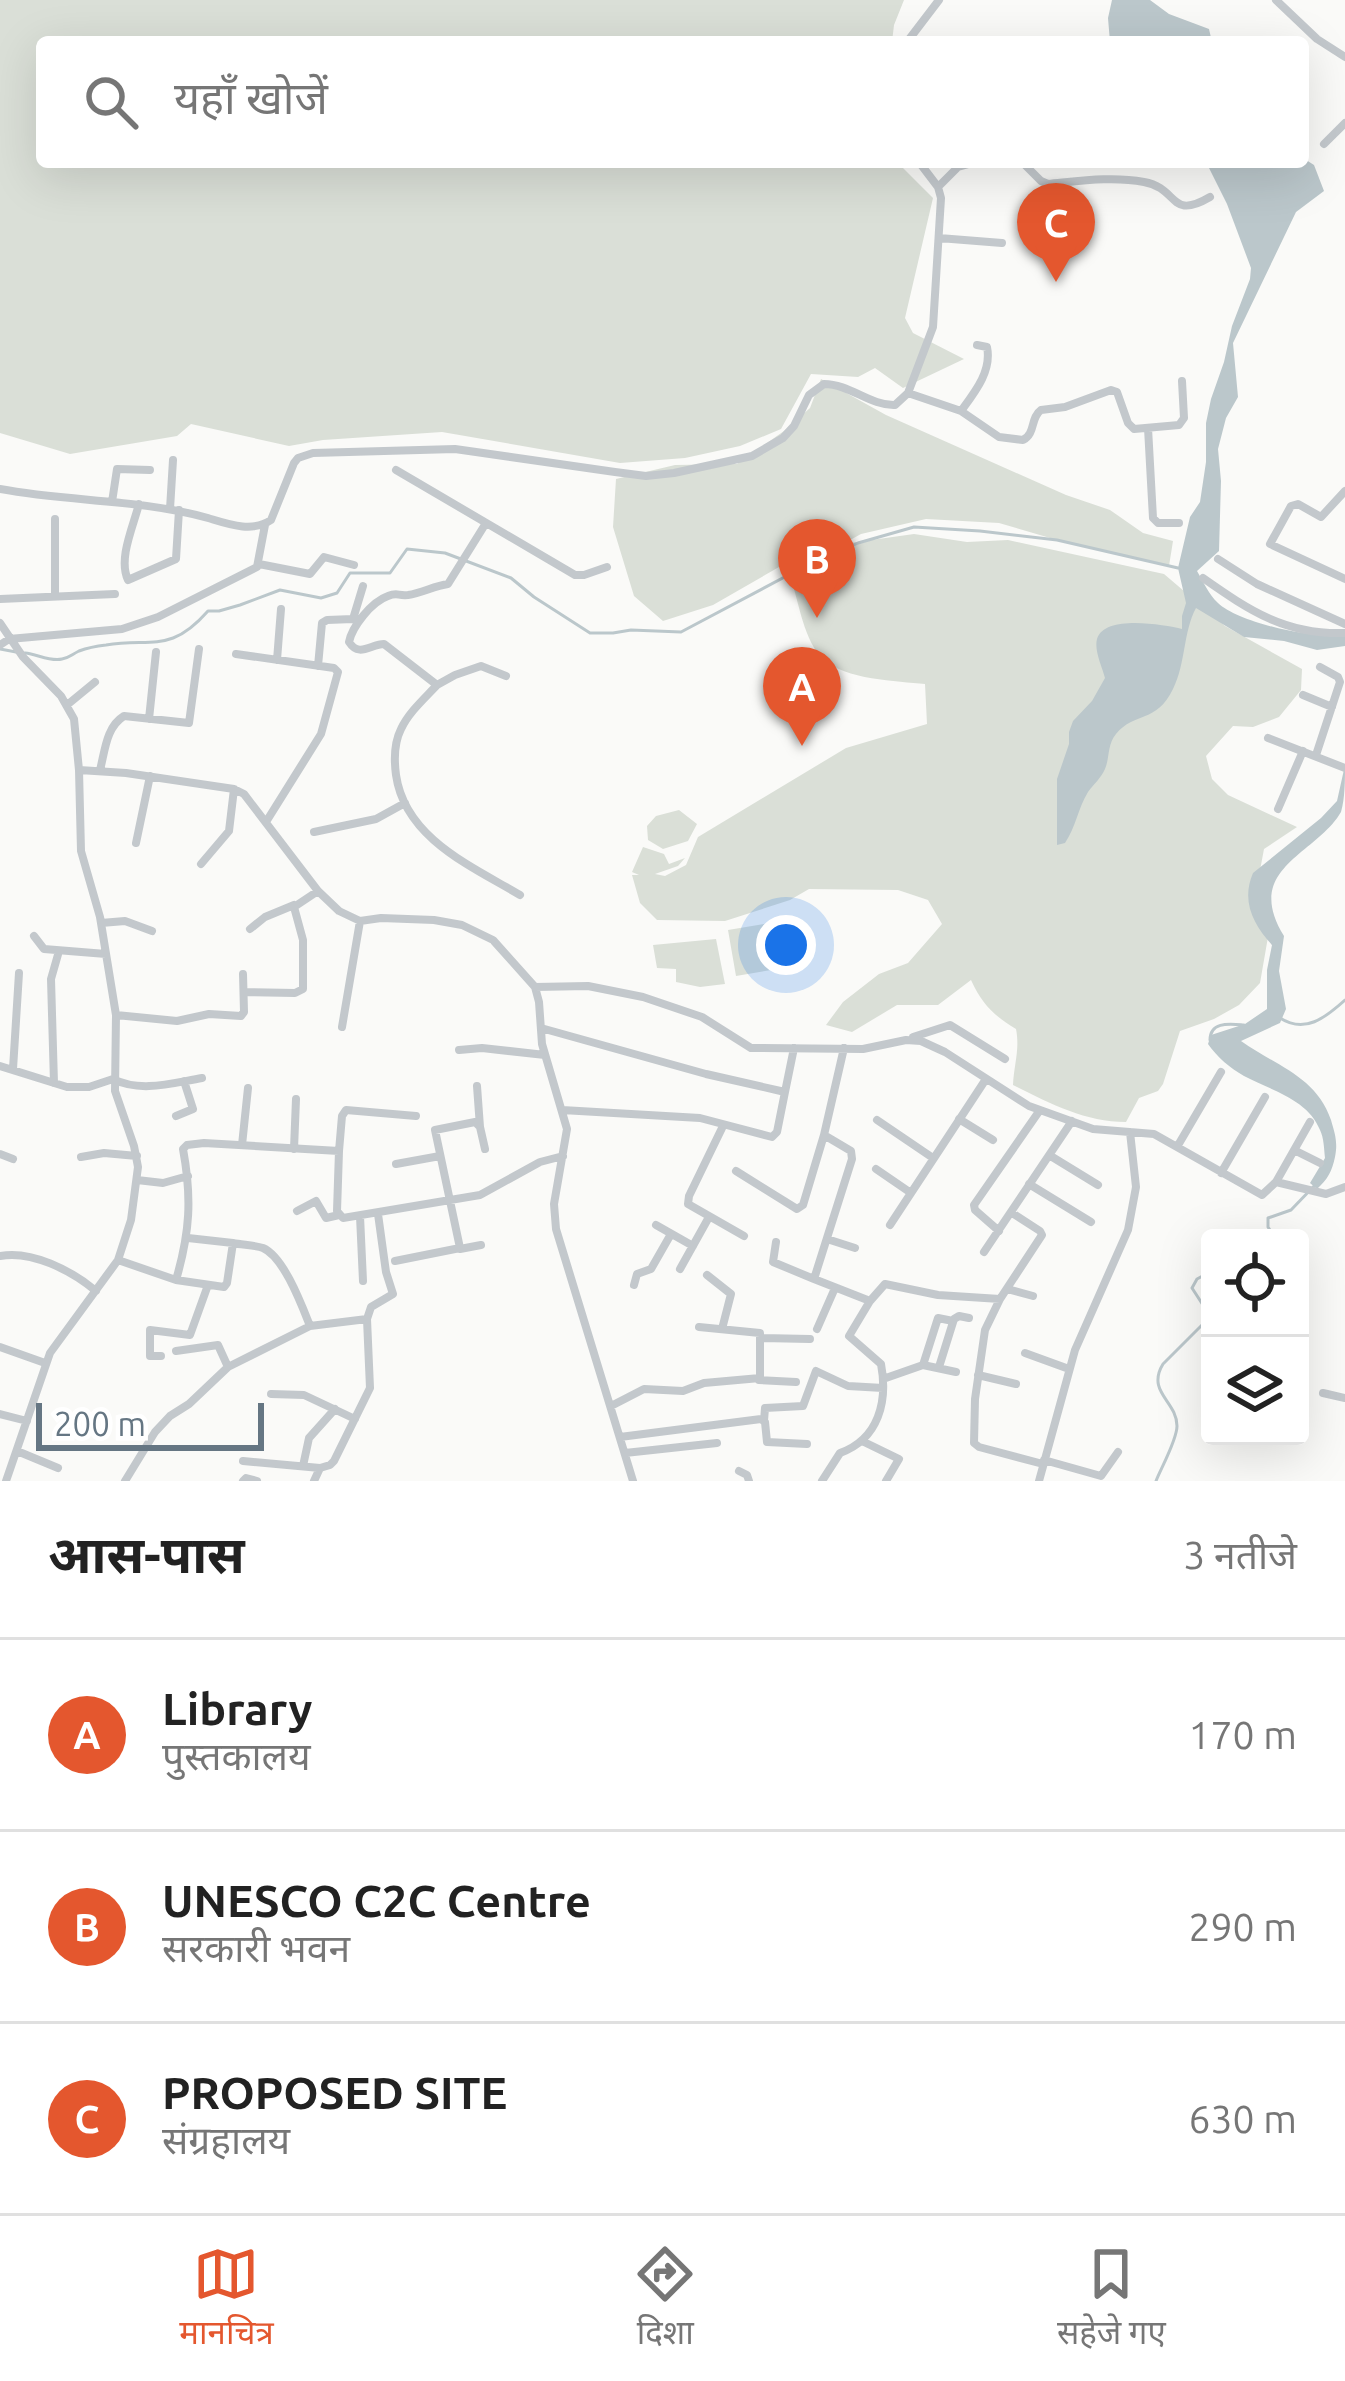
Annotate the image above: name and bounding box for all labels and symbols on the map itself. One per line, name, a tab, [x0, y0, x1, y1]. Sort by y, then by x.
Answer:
pin: C	[1017, 183, 1095, 282]
pin: B	[778, 519, 856, 618]
pin: A	[763, 647, 841, 746]
your location	[756, 915, 816, 975]
scale bar	[36, 1397, 264, 1450]

